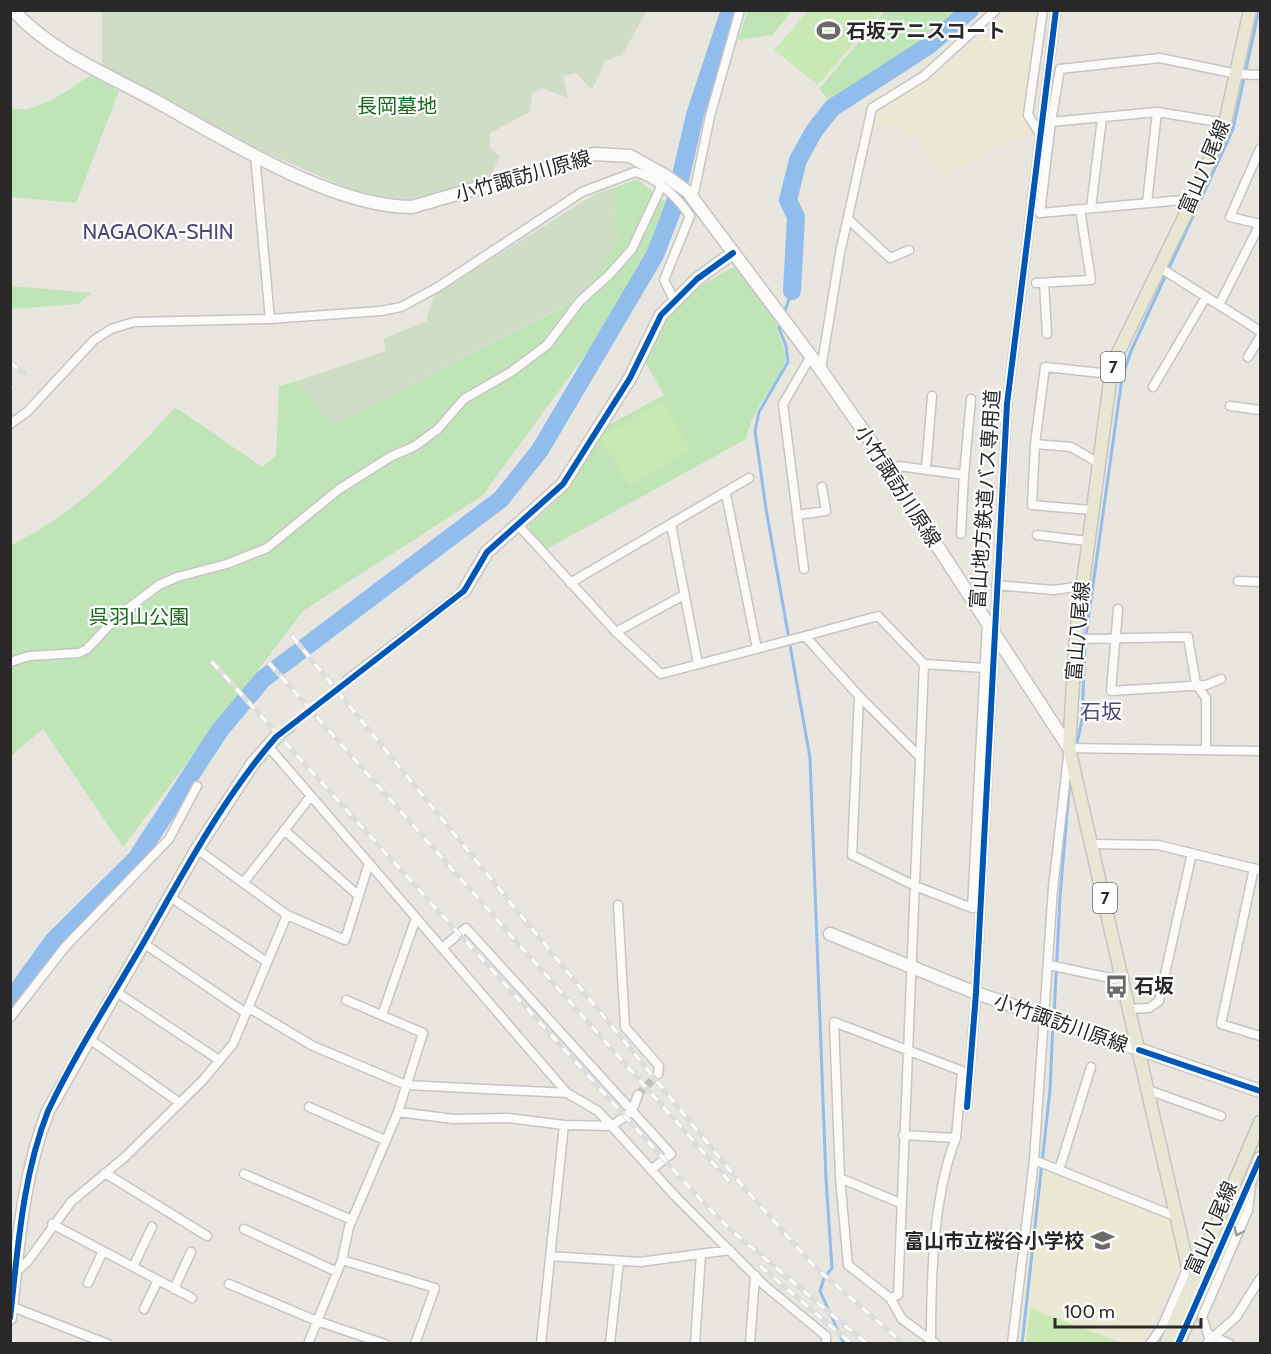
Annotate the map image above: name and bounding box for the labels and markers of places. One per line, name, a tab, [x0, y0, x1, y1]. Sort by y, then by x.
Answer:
sports icon: 石坂テニスコート	[815, 18, 841, 44]
place label: 石坂テニスコート	[846, 19, 1006, 43]
bus stop icon: 石坂	[1103, 973, 1129, 999]
place label: 石坂	[1134, 974, 1174, 998]
school or university icon: 富山市立桜谷小学校	[1089, 1228, 1115, 1254]
place label: 富山市立桜谷小学校	[904, 1229, 1084, 1253]

